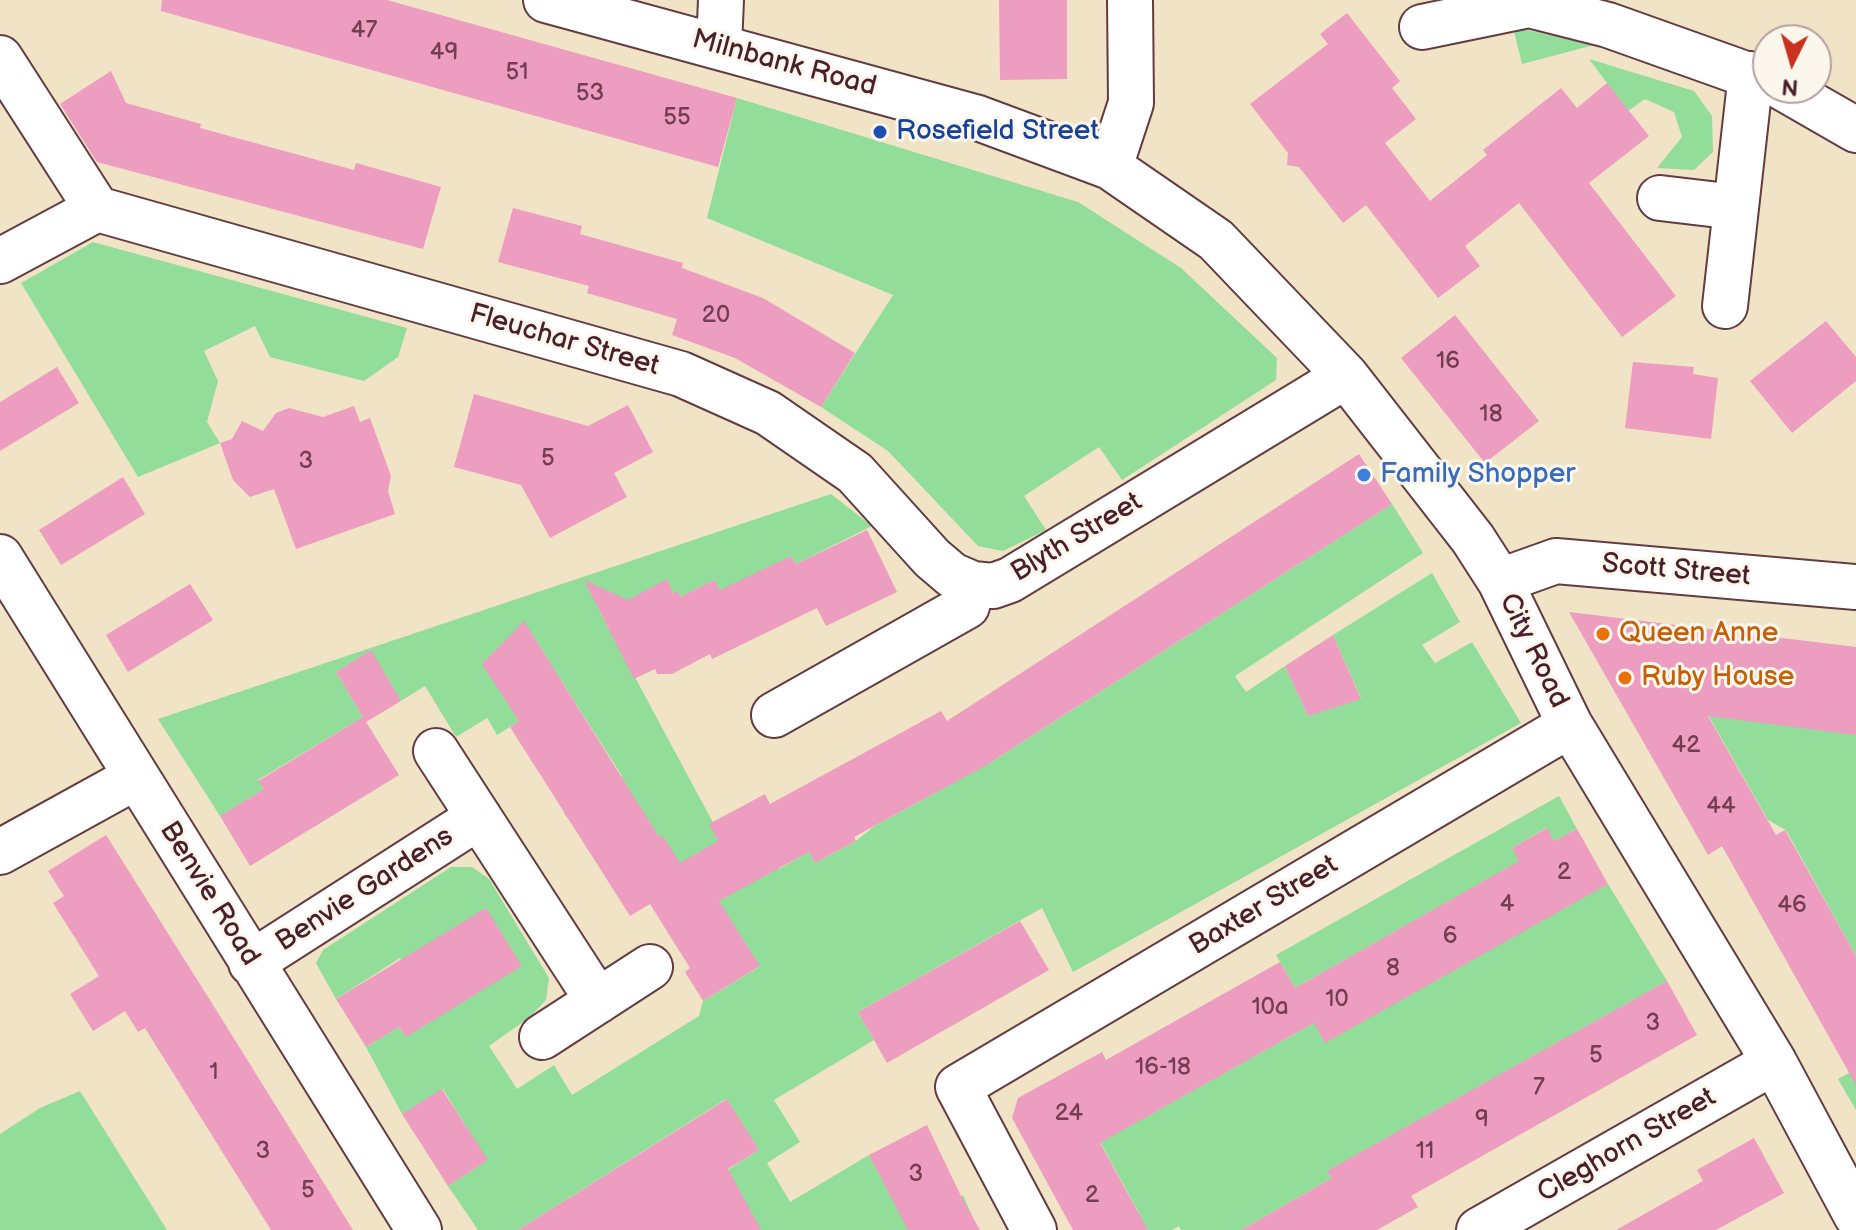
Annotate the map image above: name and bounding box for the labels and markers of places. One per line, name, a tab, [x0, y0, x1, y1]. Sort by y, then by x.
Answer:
place label: Rosefield Street	[896, 115, 1099, 149]
marker: Rosefield Street	[871, 123, 889, 141]
place label: Family Shopper	[1380, 458, 1575, 492]
marker: Family Shopper	[1355, 466, 1373, 484]
place label: Queen Anne	[1619, 617, 1778, 651]
marker: Queen Anne	[1594, 625, 1612, 643]
place label: Ruby House	[1641, 661, 1794, 695]
marker: Ruby House	[1616, 669, 1634, 687]

